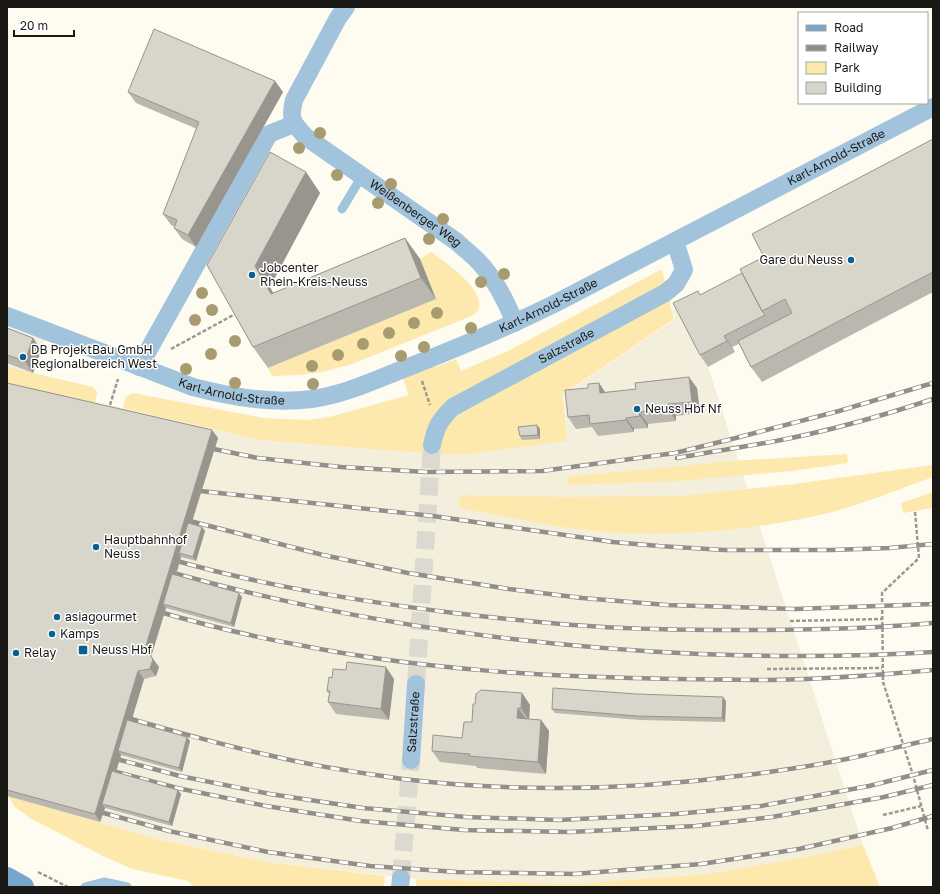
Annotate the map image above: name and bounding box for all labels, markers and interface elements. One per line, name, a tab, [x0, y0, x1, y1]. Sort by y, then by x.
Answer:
scale bar	[14, 12, 74, 38]
legend	[798, 12, 928, 104]
text: 20 m	[20, 18, 48, 33]
text: Road	[834, 20, 863, 35]
text: Railway	[834, 40, 879, 55]
text: Park	[834, 60, 860, 75]
text: Building	[834, 80, 882, 95]
street label: Karl-Arnold-Straße	[785, 125, 887, 188]
street label: Weißenberger Weg	[367, 176, 466, 250]
place label: Gare du Neuss	[760, 252, 843, 267]
marker: Gare du Neuss	[846, 255, 856, 265]
place label: Jobcenter Rhein-Kreis-Neuss	[260, 260, 368, 289]
marker: Jobcenter Rhein-Kreis-Neuss	[247, 270, 257, 280]
street label: Karl-Arnold-Straße	[496, 275, 600, 336]
street label: Salzstraße	[536, 325, 597, 367]
place label: DB ProjektBau GmbH Regionalbereich West	[31, 342, 157, 371]
marker: DB ProjektBau GmbH Regionalbereich West	[18, 352, 28, 362]
street label: Karl-Arnold-Straße	[176, 374, 285, 408]
place label: Neuss Hbf Nf	[645, 401, 722, 416]
marker: Neuss Hbf Nf	[632, 404, 642, 414]
place label: Hauptbahnhof Neuss	[104, 532, 188, 561]
marker: Hauptbahnhof Neuss	[91, 542, 101, 552]
place label: asiagourmet	[65, 609, 137, 624]
marker: asiagourmet	[52, 612, 62, 622]
place label: Kamps	[60, 626, 99, 641]
marker: Kamps	[47, 629, 57, 639]
place label: Neuss Hbf	[92, 642, 152, 657]
marker: Neuss Hbf	[77, 644, 89, 656]
place label: Relay	[24, 645, 56, 660]
marker: Relay	[11, 648, 21, 658]
street label: Salzstraße	[404, 691, 422, 753]

